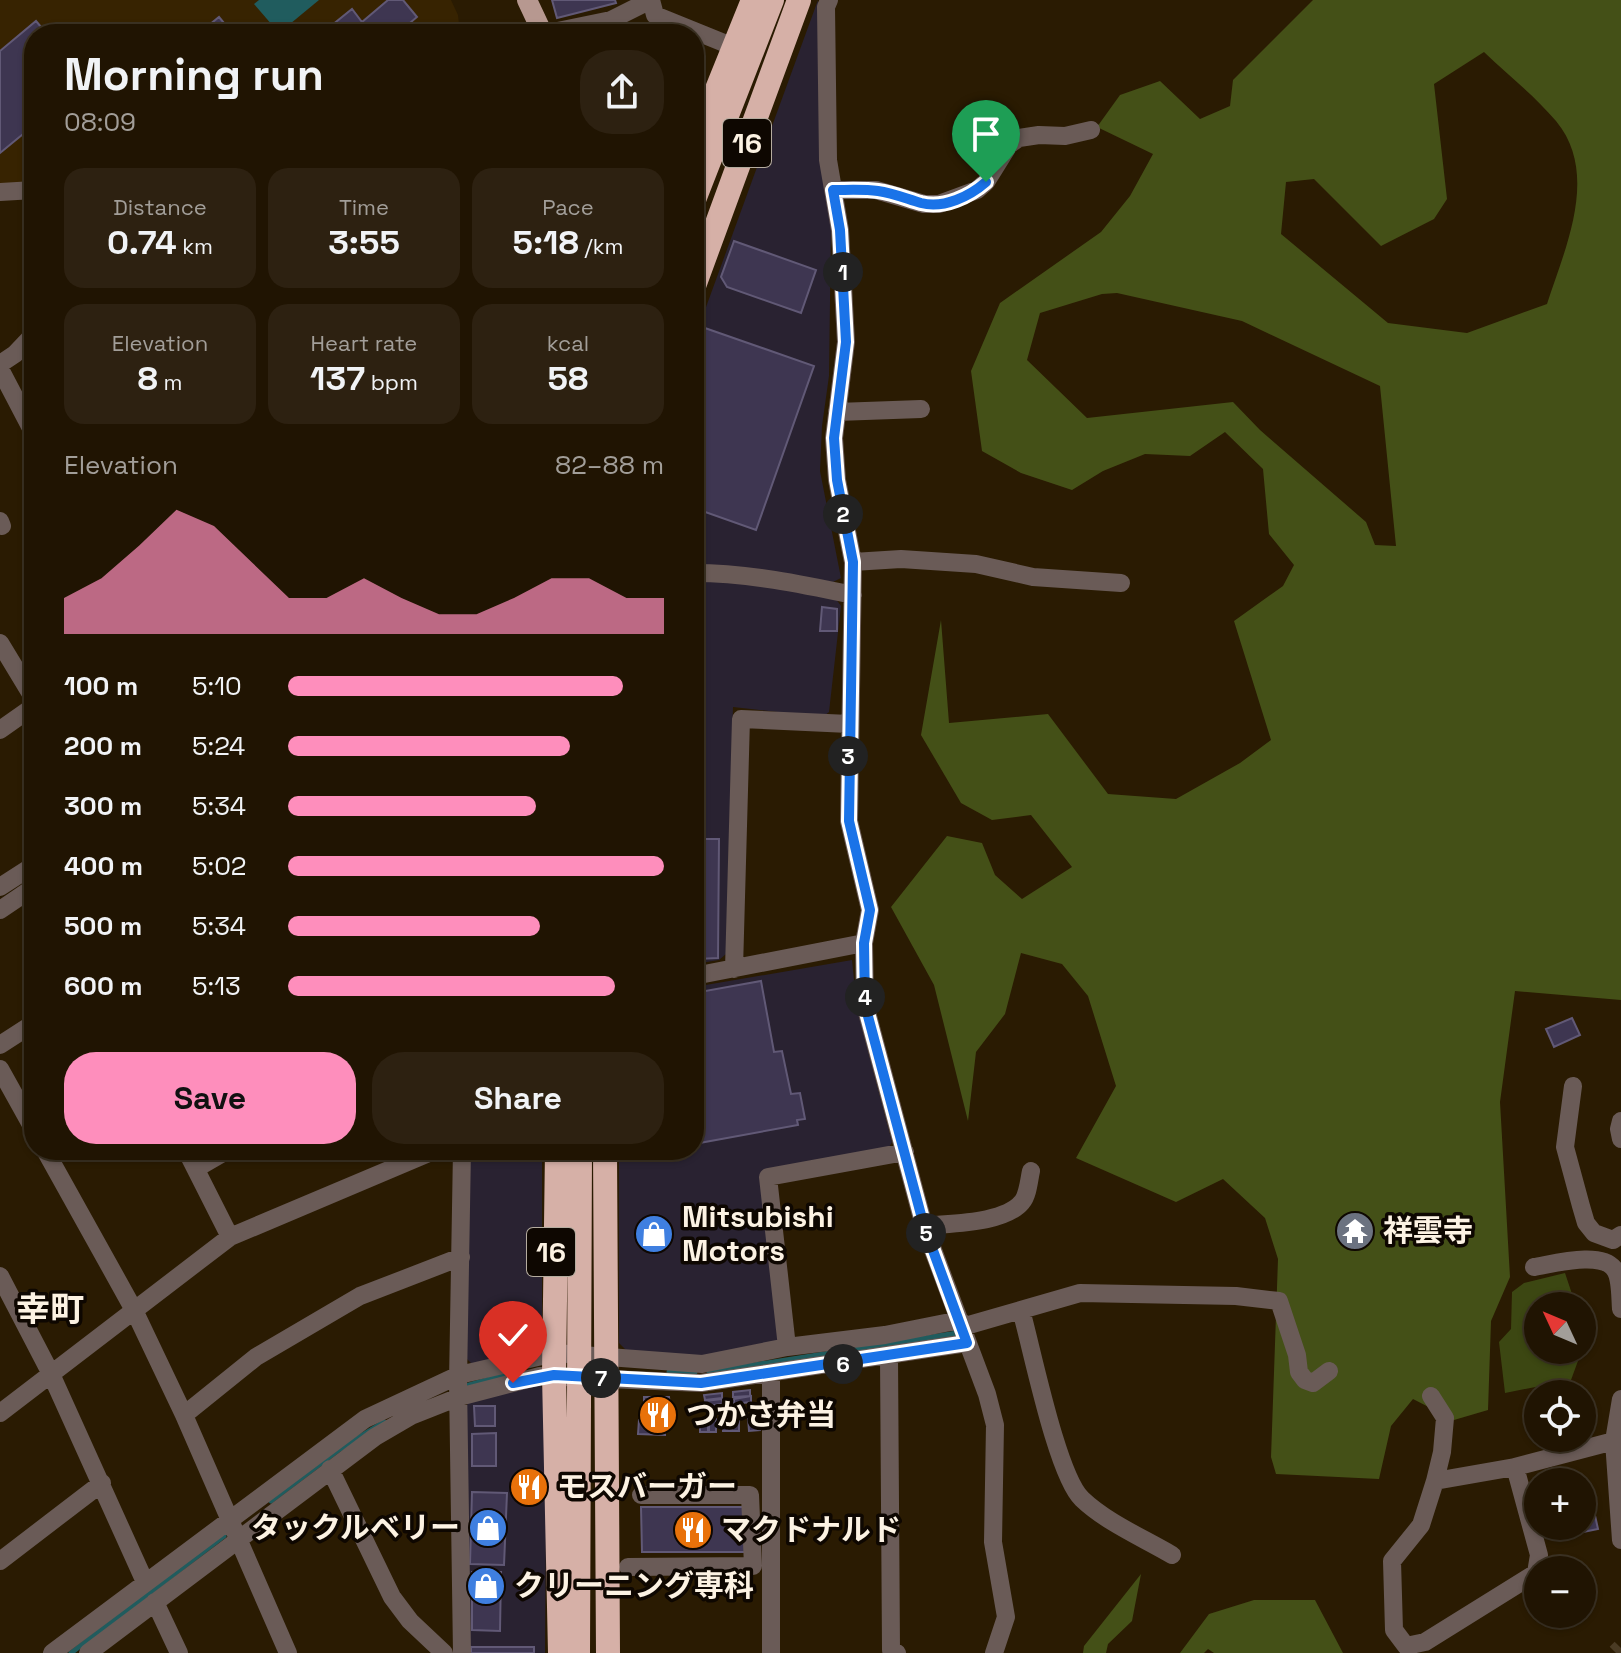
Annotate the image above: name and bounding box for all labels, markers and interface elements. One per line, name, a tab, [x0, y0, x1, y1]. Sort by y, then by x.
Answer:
text: Morning run	[64, 47, 324, 103]
button: share	[580, 50, 664, 134]
pin	[952, 100, 1020, 182]
text: 08:09	[64, 105, 136, 139]
icon: arrive	[964, 112, 1008, 156]
road number: 16	[723, 119, 771, 167]
text: Distance	[113, 193, 207, 221]
text: Time	[339, 193, 389, 221]
text: Pace	[542, 193, 594, 221]
text: 0.74	[107, 221, 177, 264]
text: 3:55	[328, 221, 400, 264]
text: 5:18	[513, 221, 579, 264]
text: km	[177, 232, 213, 260]
text: /km	[579, 232, 623, 260]
pin: 1	[823, 252, 863, 292]
text: 1	[838, 258, 848, 286]
text: Elevation	[112, 329, 208, 357]
text: Heart rate	[311, 329, 417, 357]
text: kcal	[547, 329, 589, 357]
text: 8	[138, 357, 158, 400]
text: 137	[310, 357, 365, 400]
text: 58	[548, 357, 588, 400]
text: m	[158, 368, 182, 396]
text: bpm	[365, 368, 418, 396]
text: Elevation	[64, 448, 178, 482]
text: 82–88 m	[555, 448, 664, 482]
pin: 2	[823, 494, 863, 534]
text: 2	[836, 500, 850, 528]
text: 100 m	[64, 669, 138, 703]
text: 5:10	[192, 669, 242, 703]
text: 200 m	[64, 729, 142, 763]
text: 5:24	[192, 729, 245, 763]
pin: 3	[828, 736, 868, 776]
text: 3	[841, 742, 855, 770]
text: 300 m	[64, 789, 142, 823]
text: 5:34	[192, 789, 246, 823]
text: 400 m	[64, 849, 143, 883]
text: 5:02	[192, 849, 247, 883]
text: 500 m	[64, 909, 142, 943]
text: 5:34	[192, 909, 246, 943]
text: 600 m	[64, 969, 143, 1003]
text: 5:13	[192, 969, 241, 1003]
pin: 4	[845, 977, 885, 1017]
text: 4	[858, 983, 872, 1011]
button: Save	[64, 1052, 356, 1144]
button: Share	[372, 1052, 664, 1144]
place label: Mitsubishi Motors	[682, 1197, 834, 1270]
temple icon: 祥雲寺	[1334, 1210, 1376, 1252]
place label: 祥雲寺	[1383, 1211, 1473, 1250]
shop icon: Mitsubishi Motors	[633, 1213, 675, 1255]
pin: 5	[906, 1213, 946, 1253]
text: 5	[919, 1219, 933, 1247]
road number: 16	[527, 1228, 575, 1276]
district label: 幸町	[16, 1288, 84, 1331]
north arrow	[1524, 1292, 1596, 1364]
map controls	[1524, 1292, 1596, 1628]
pin	[479, 1301, 547, 1383]
icon: check	[491, 1313, 535, 1357]
pin: 6	[823, 1344, 863, 1384]
text: 6	[836, 1350, 850, 1378]
pin: 7	[581, 1358, 621, 1398]
text: 7	[595, 1364, 607, 1392]
button: locate	[1524, 1380, 1596, 1452]
restaurant icon: つかさ弁当	[637, 1394, 679, 1436]
place label: つかさ弁当	[686, 1395, 836, 1434]
restaurant icon: モスバーガー	[508, 1466, 550, 1508]
place label: モスバーガー	[557, 1467, 737, 1506]
button: +	[1524, 1468, 1596, 1540]
shop icon: タックルベリー	[467, 1507, 509, 1549]
place label: タックルベリー	[251, 1508, 460, 1547]
restaurant icon: マクドナルド	[672, 1509, 714, 1551]
place label: マクドナルド	[721, 1510, 901, 1549]
button: −	[1524, 1556, 1596, 1628]
shop icon: クリーニング専科	[465, 1565, 507, 1607]
place label: クリーニング専科	[514, 1566, 754, 1605]

